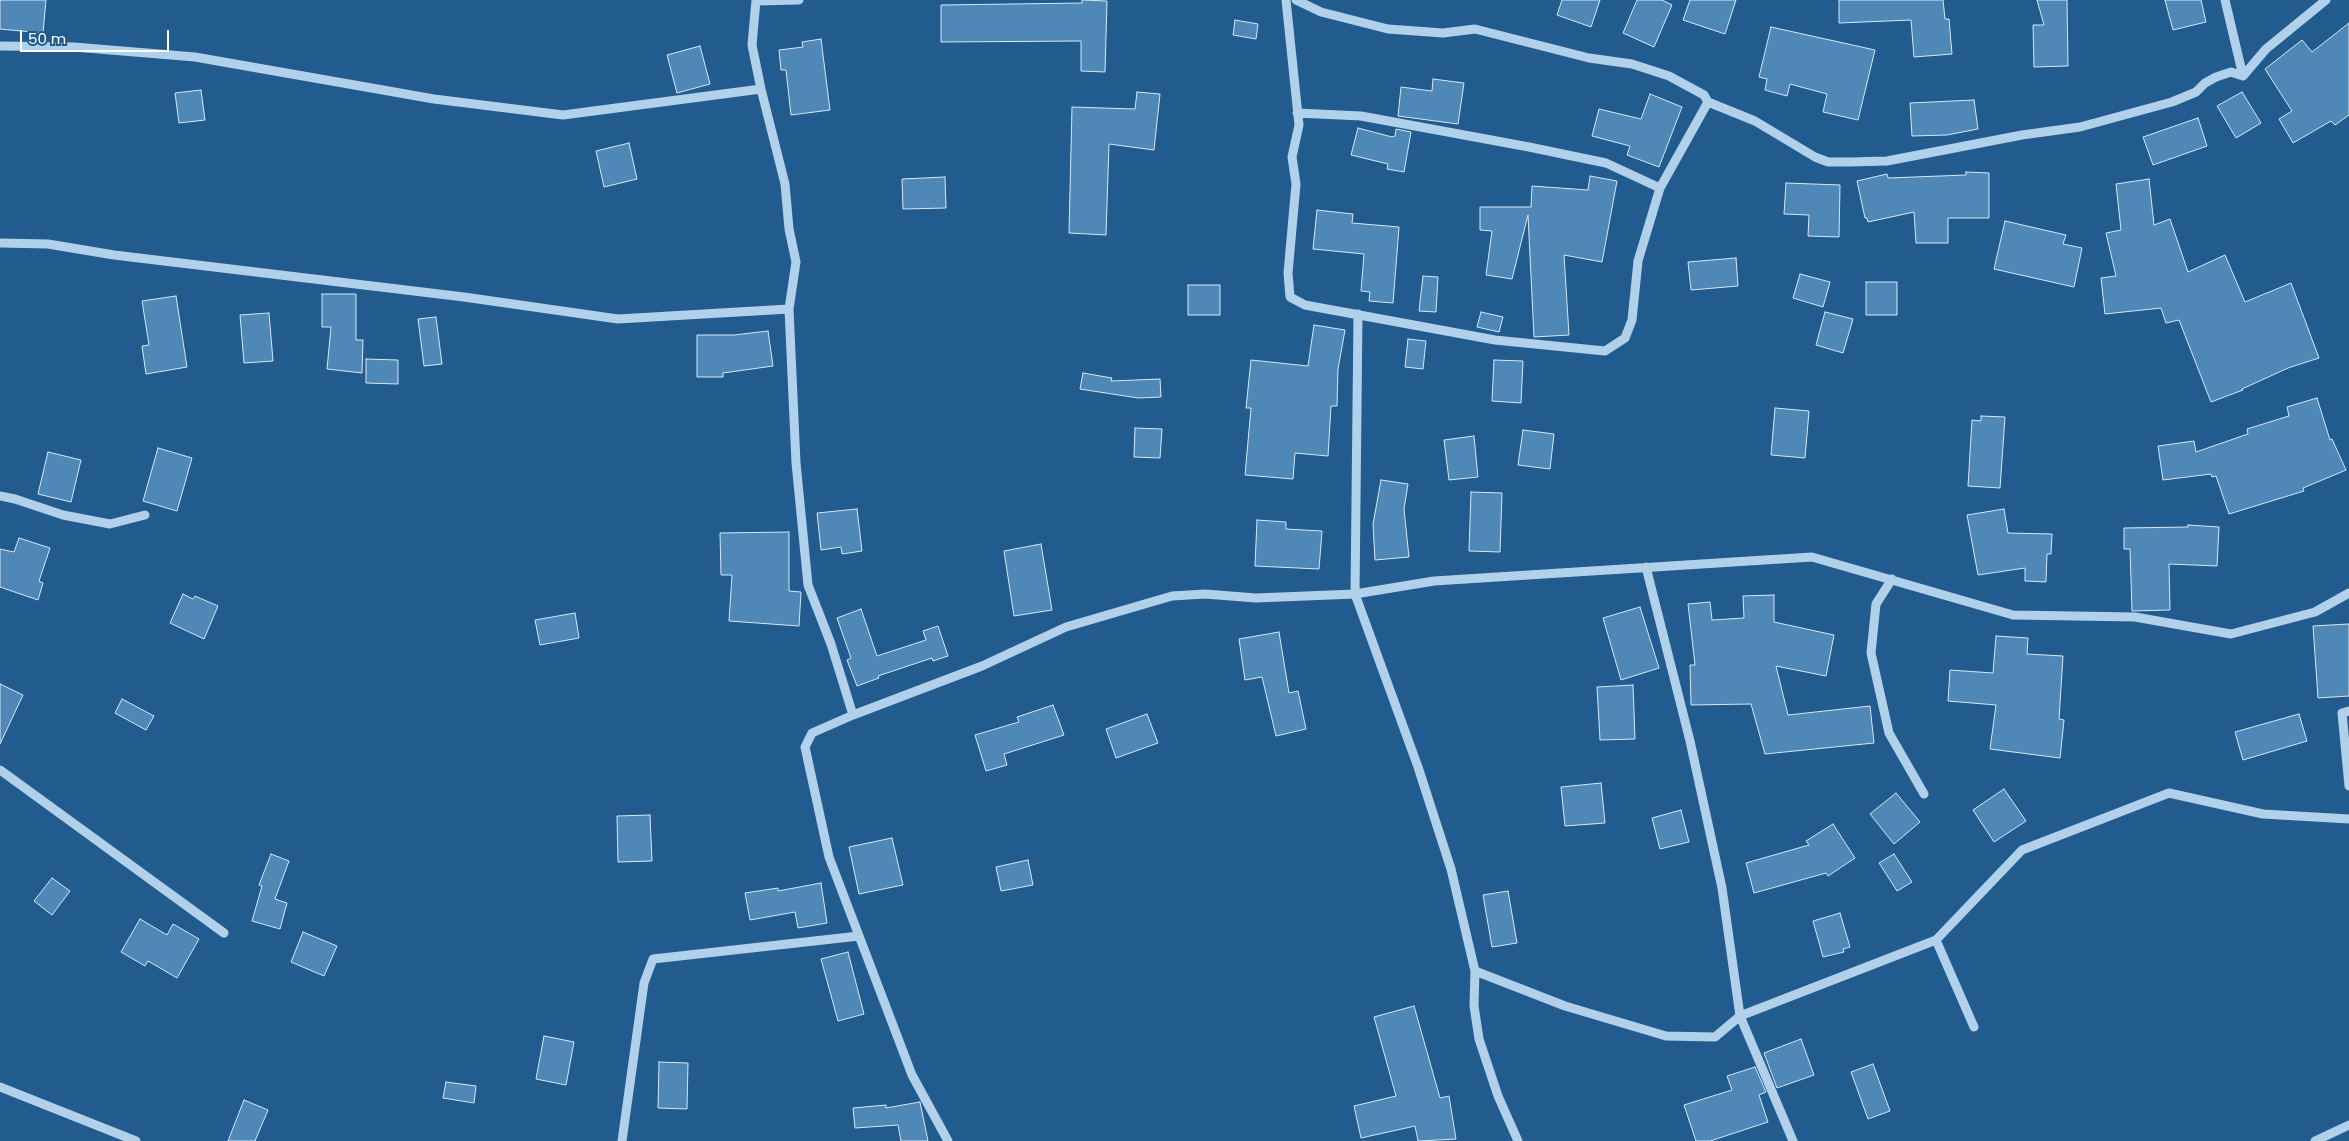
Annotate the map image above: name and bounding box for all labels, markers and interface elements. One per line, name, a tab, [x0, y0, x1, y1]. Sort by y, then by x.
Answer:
scale bar	[22, 20, 171, 52]
text: 50 m	[28, 28, 66, 49]

